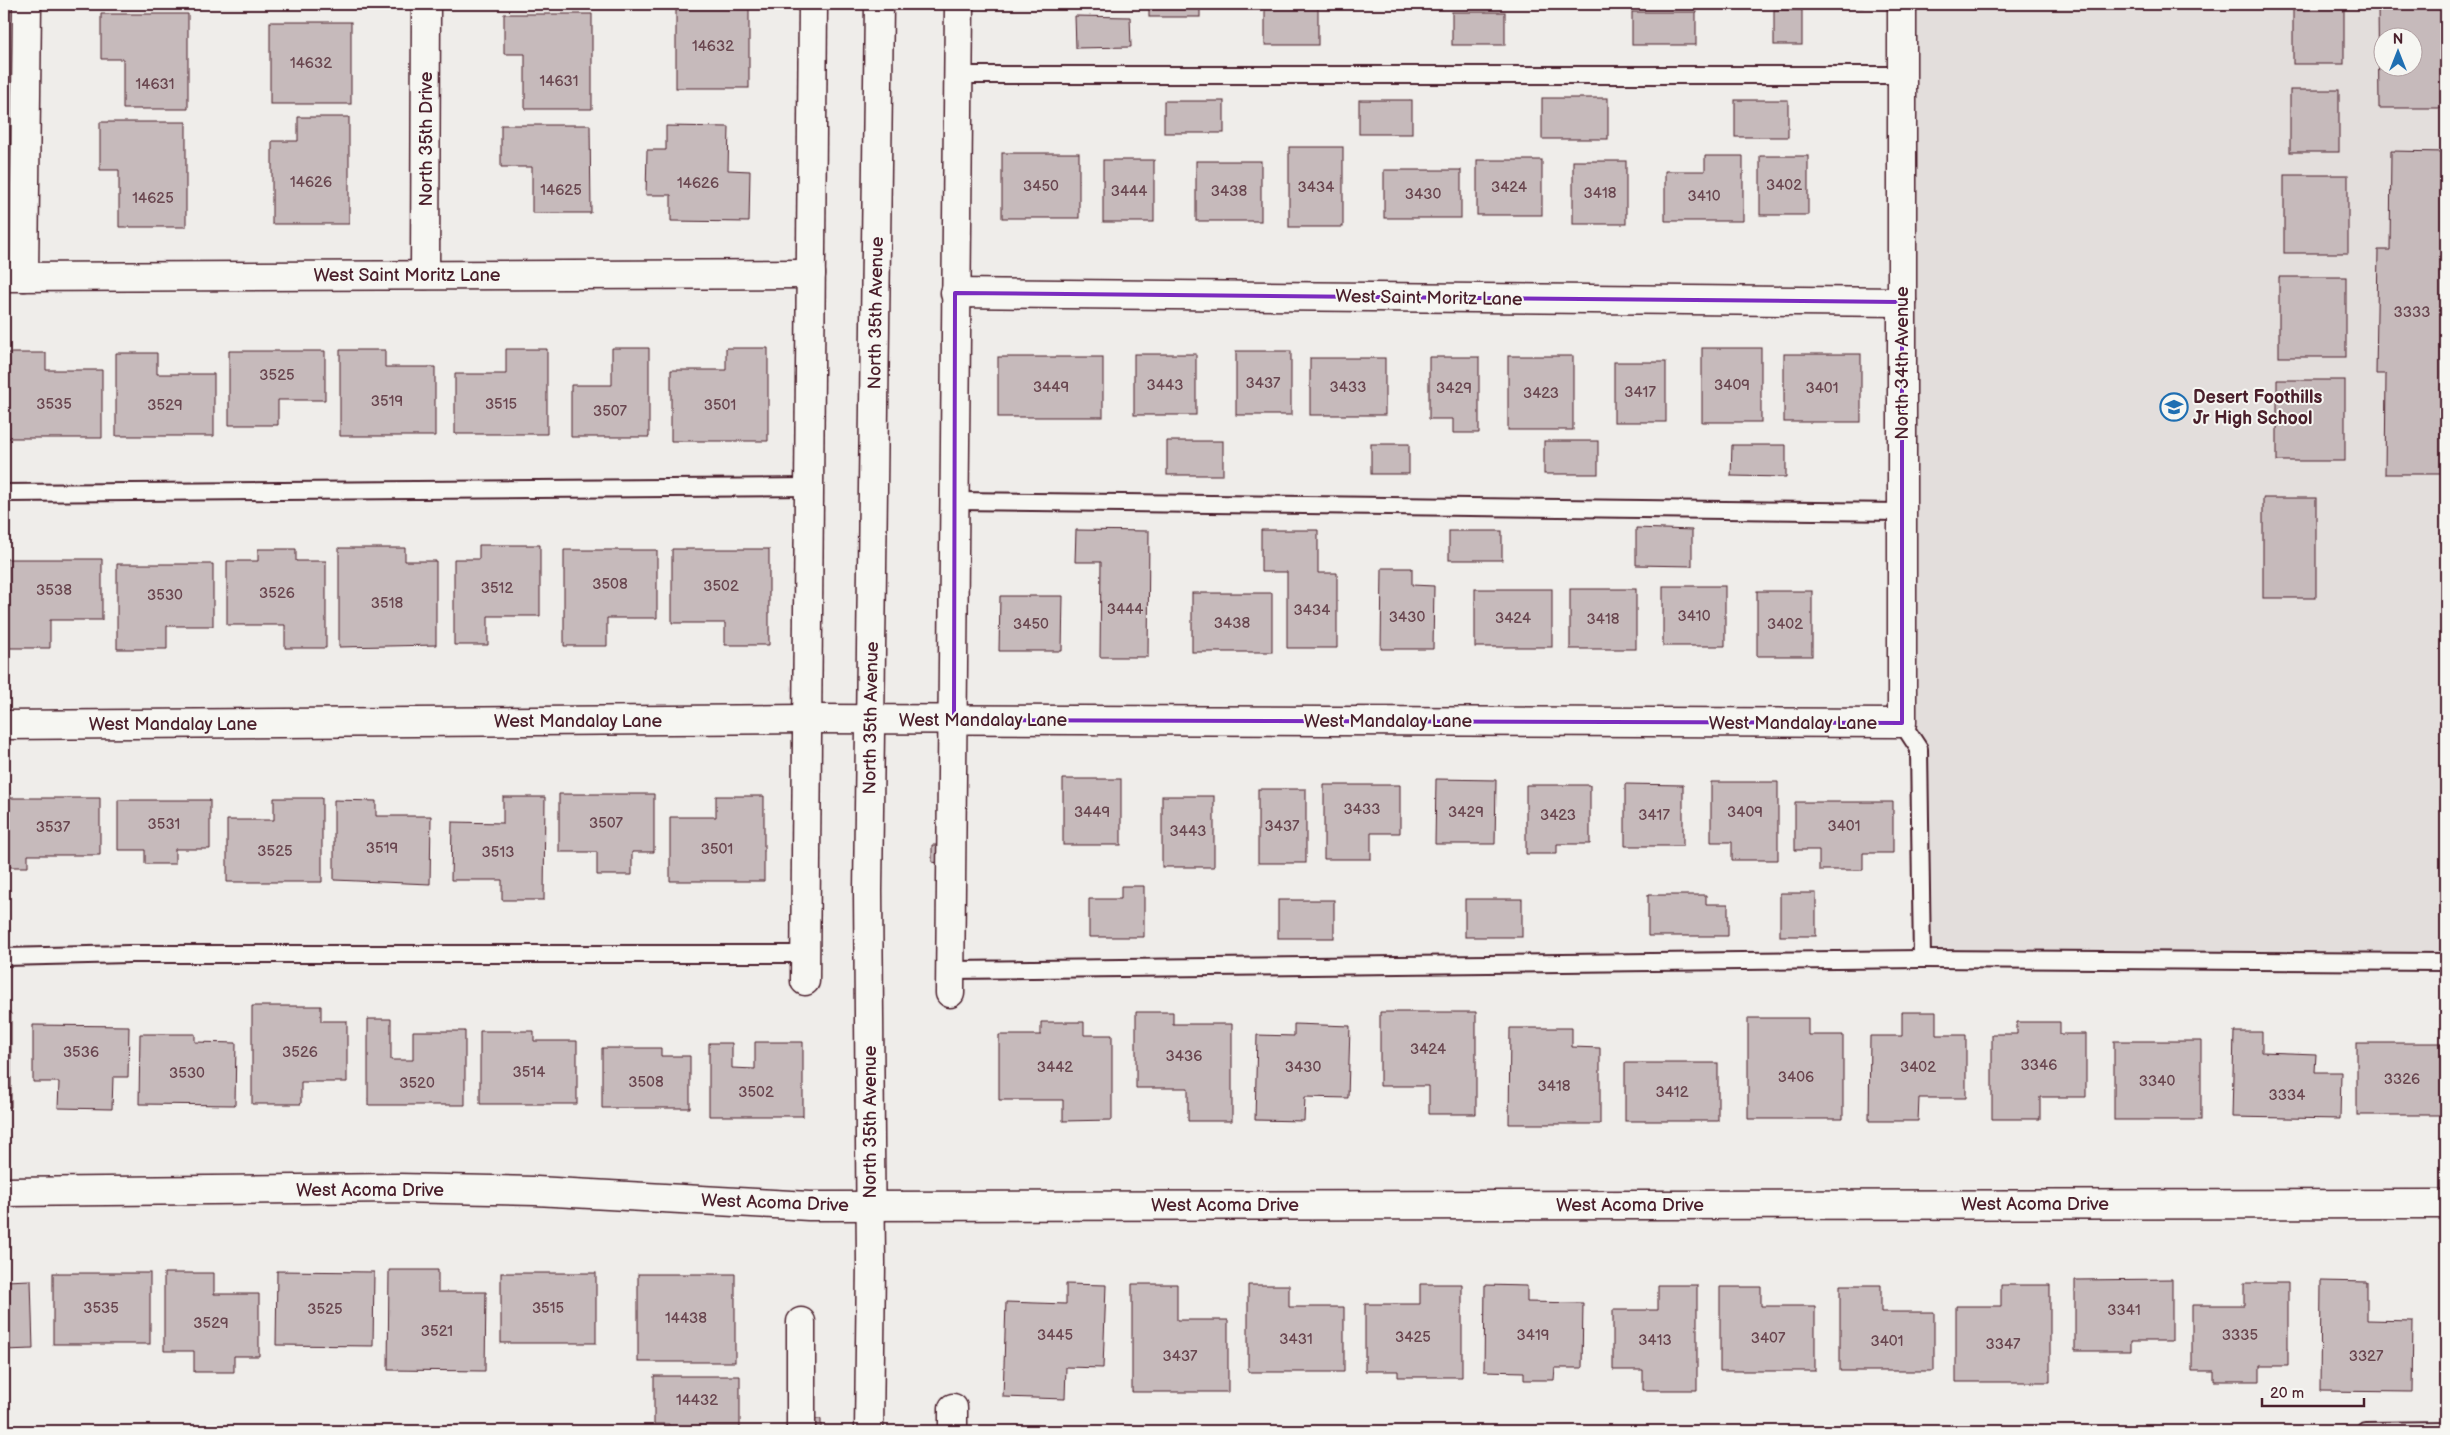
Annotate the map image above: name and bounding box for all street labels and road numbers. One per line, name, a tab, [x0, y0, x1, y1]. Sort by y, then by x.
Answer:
street label: North 35th Drive	[416, 71, 437, 206]
street label: North 35th Avenue	[864, 236, 888, 390]
street label: West Saint Moritz Lane	[313, 265, 501, 286]
street label: West Saint Moritz Lane	[1335, 286, 1523, 310]
street label: North 34th Avenue	[1892, 286, 1913, 440]
street label: North 35th Avenue	[859, 641, 883, 795]
street label: West Mandalay Lane	[899, 710, 1068, 731]
street label: West Mandalay Lane	[494, 711, 663, 732]
street label: West Mandalay Lane	[1304, 711, 1473, 732]
street label: West Mandalay Lane	[1709, 713, 1878, 734]
street label: West Mandalay Lane	[89, 714, 258, 735]
street label: North 35th Avenue	[860, 1045, 881, 1198]
street label: West Acoma Drive	[296, 1180, 444, 1201]
street label: West Acoma Drive	[701, 1190, 850, 1216]
street label: West Acoma Drive	[1961, 1194, 2109, 1215]
street label: West Acoma Drive	[1151, 1195, 1299, 1216]
street label: West Acoma Drive	[1556, 1195, 1704, 1216]

